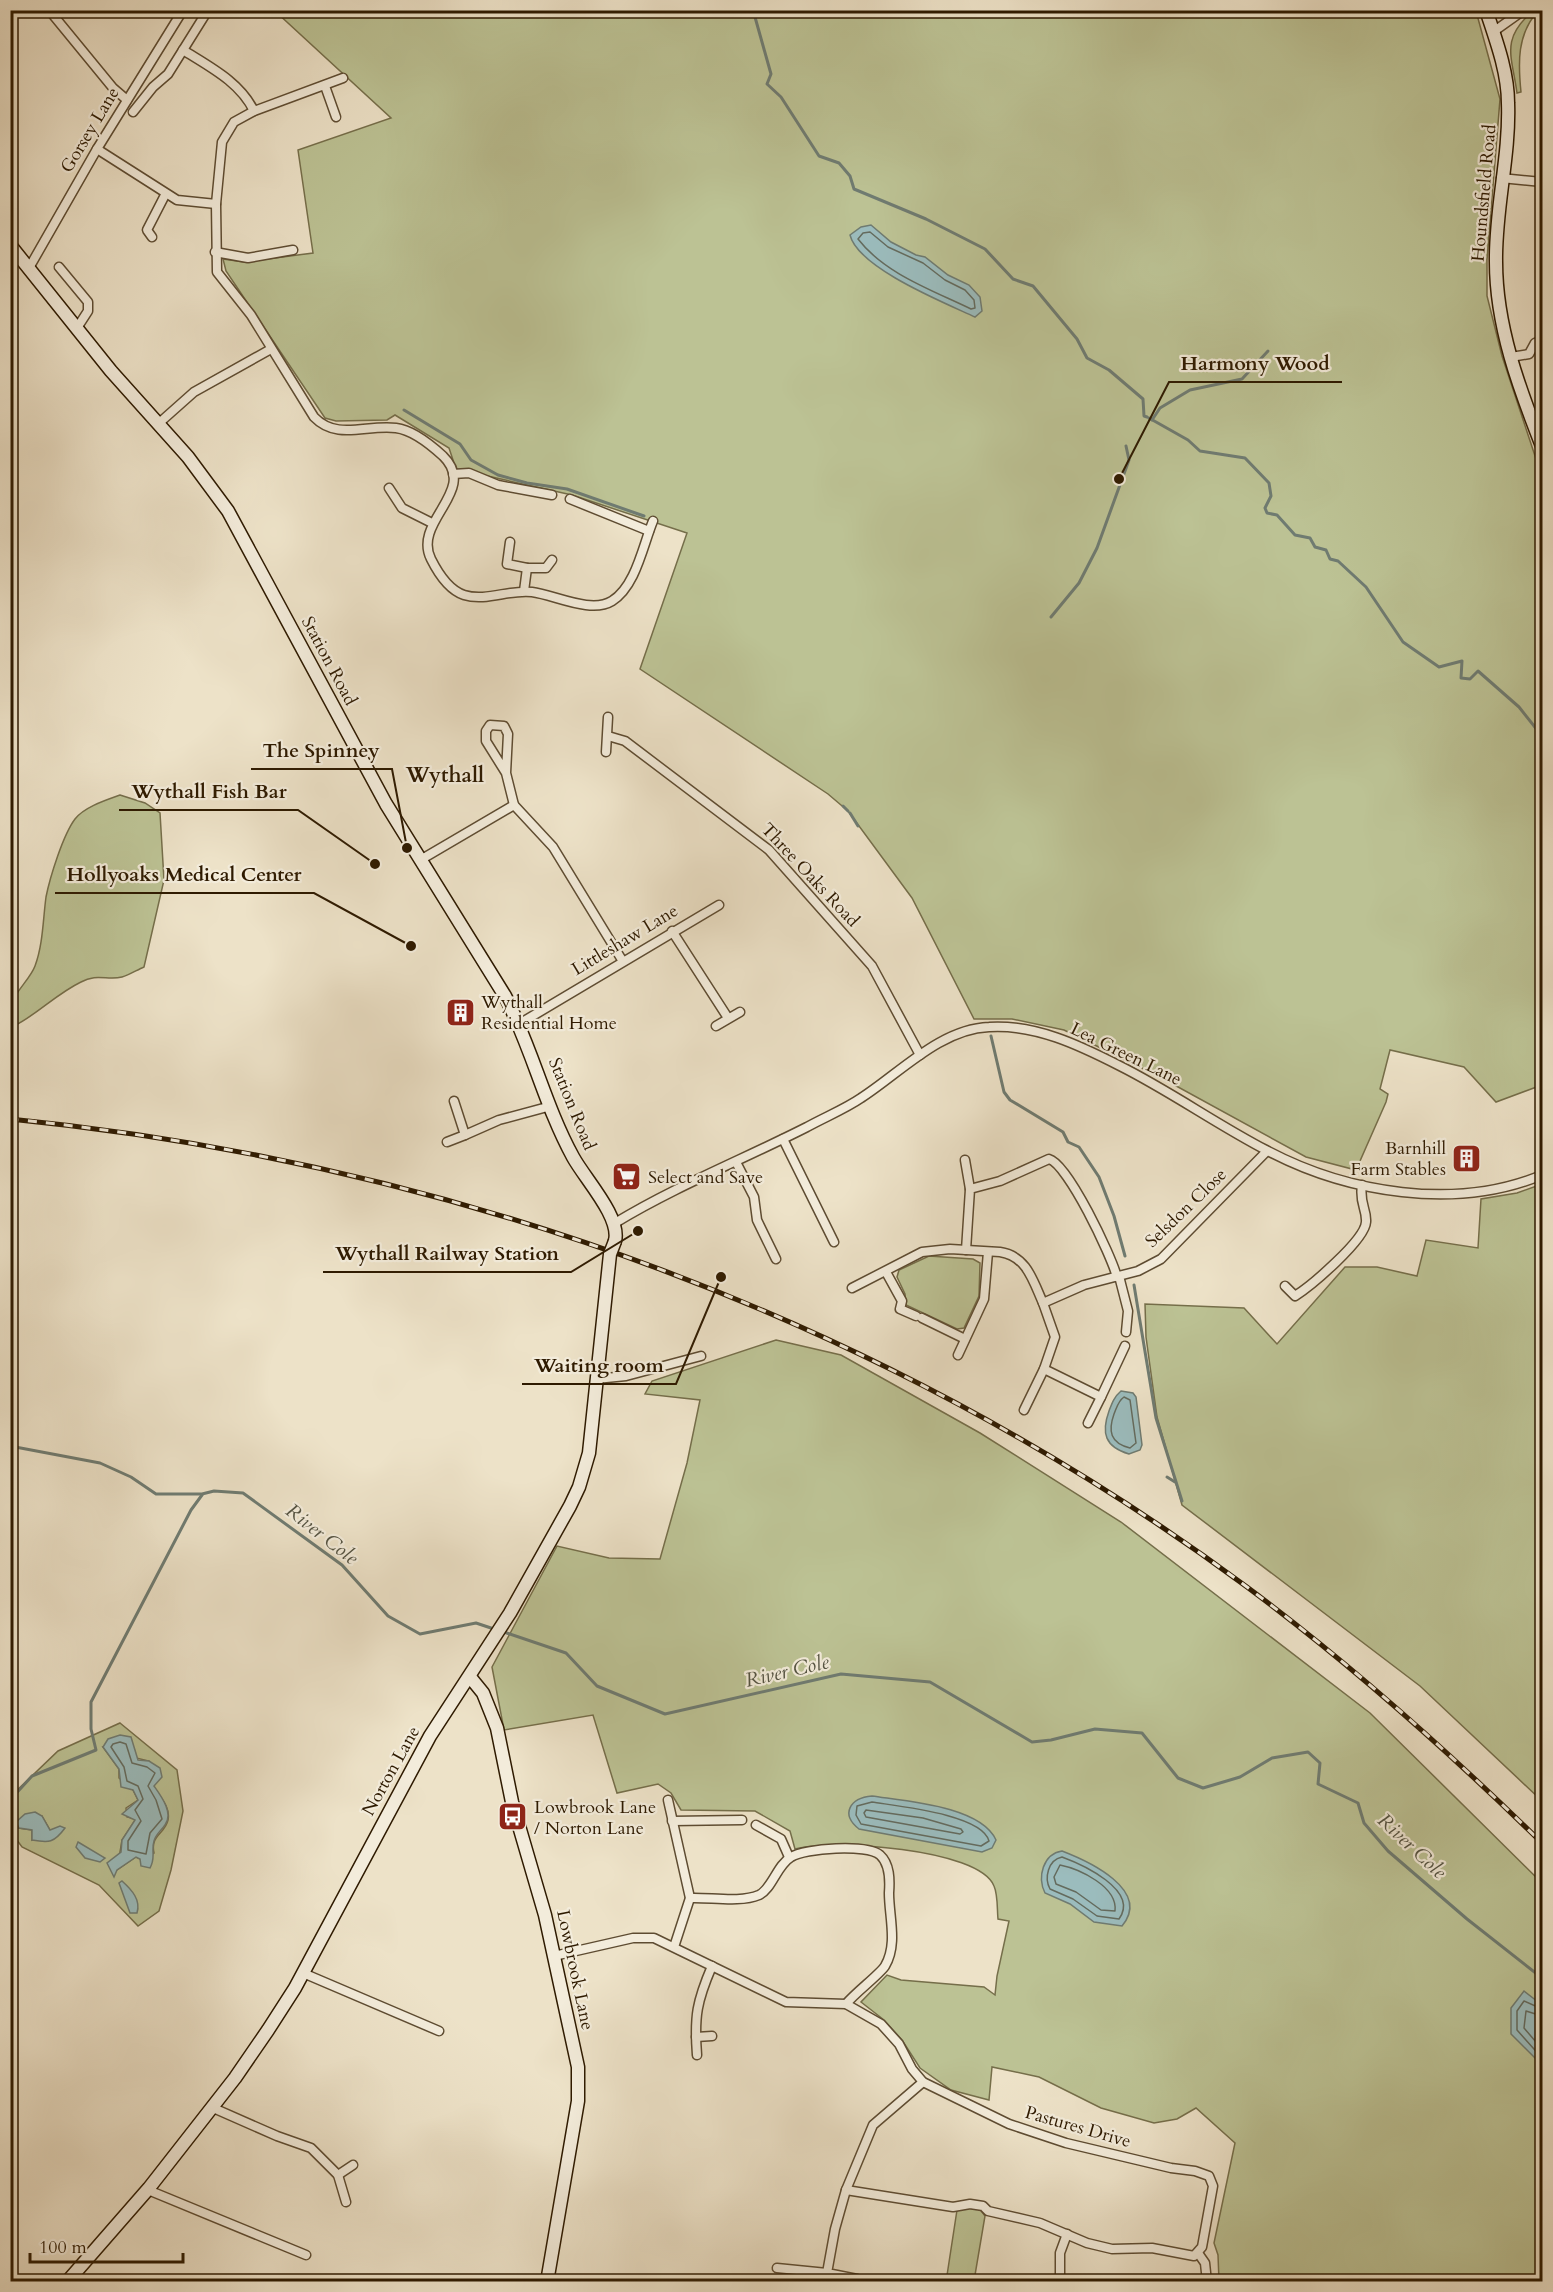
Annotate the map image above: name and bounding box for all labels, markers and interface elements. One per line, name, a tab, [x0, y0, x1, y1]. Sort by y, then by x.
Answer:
street label: Gorsey Lane	[55, 82, 125, 178]
street label: Houndsfield Road	[1466, 123, 1502, 263]
callout: Harmony Wood	[1169, 344, 1342, 382]
text: Harmony Wood	[1180, 350, 1330, 377]
street label: Station Road	[295, 612, 363, 710]
callout: The Spinney	[251, 731, 392, 769]
text: The Spinney	[262, 737, 380, 764]
district label: Wythall	[405, 761, 484, 790]
callout: Wythall Fish Bar	[119, 772, 298, 810]
text: Wythall Fish Bar	[130, 778, 288, 805]
street label: Three Oaks Road	[755, 817, 865, 933]
callout: Hollyoaks Medical Center	[55, 855, 314, 893]
text: Hollyoaks Medical Center	[67, 861, 302, 888]
street label: Littleshaw Lane	[567, 898, 683, 982]
place label: Wythall Residential Home	[480, 990, 617, 1036]
building icon: Wythall Residential Home	[444, 996, 476, 1028]
street label: Lea Green Lane	[1066, 1016, 1186, 1092]
street label: Station Road	[542, 1054, 602, 1154]
place label: Barnhill Farm Stables	[1350, 1136, 1446, 1182]
building icon: Barnhill Farm Stables	[1451, 1142, 1483, 1174]
supermarket icon: Select and Save	[611, 1161, 643, 1193]
street label: Selsdon Close	[1140, 1163, 1232, 1253]
place label: Select and Save	[648, 1165, 763, 1190]
callout: Wythall Railway Station	[323, 1234, 571, 1272]
text: Wythall Railway Station	[334, 1240, 559, 1267]
callout: Waiting room	[522, 1346, 676, 1384]
text: Waiting room	[533, 1352, 665, 1379]
water label: River Cole	[280, 1497, 364, 1571]
water label: River Cole	[742, 1648, 832, 1694]
street label: Norton Lane	[356, 1722, 426, 1820]
place label: Lowbrook Lane / Norton Lane	[534, 1795, 656, 1841]
bus stop icon: Lowbrook Lane / Norton Lane	[497, 1801, 529, 1833]
water label: River Cole	[1372, 1807, 1453, 1885]
street label: Lowbrook Lane	[550, 1908, 600, 2032]
street label: Pastures Drive	[1022, 2100, 1134, 2154]
scale bar	[30, 2226, 183, 2264]
text: 100 m	[39, 2235, 87, 2260]

